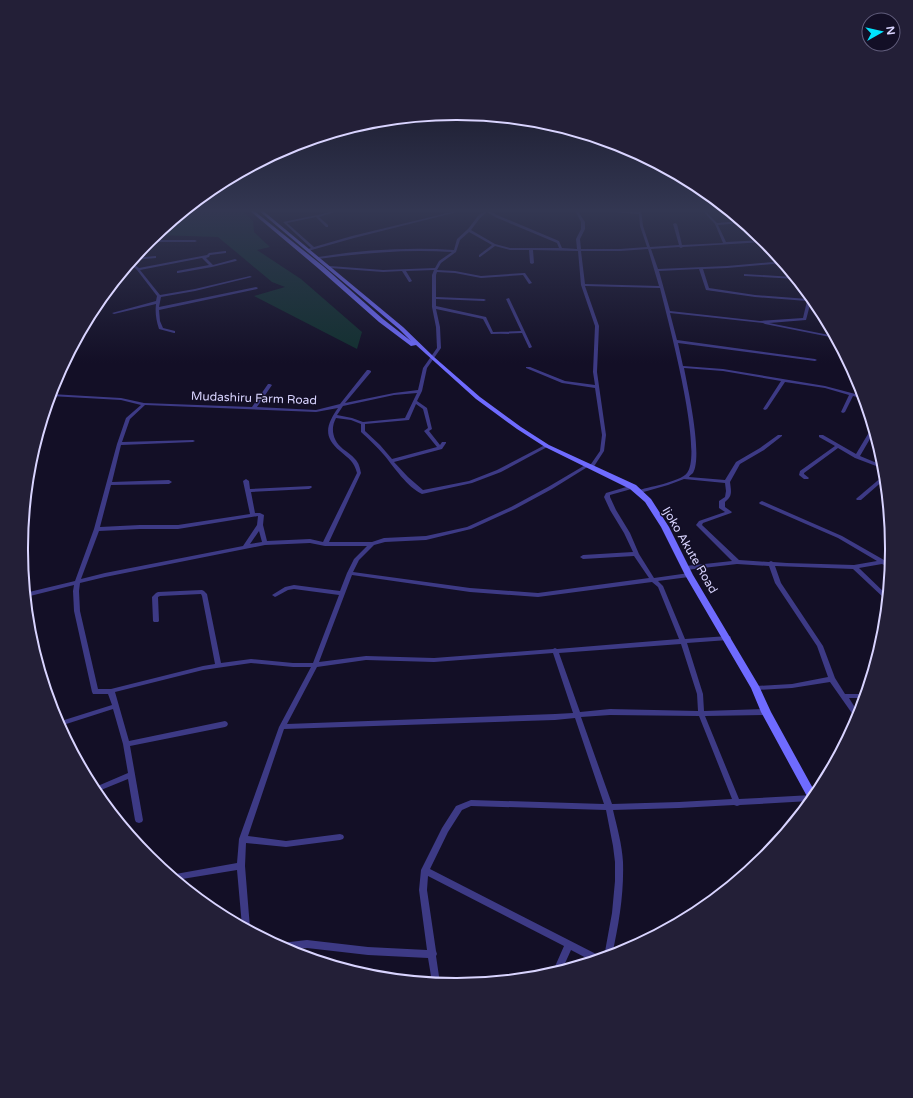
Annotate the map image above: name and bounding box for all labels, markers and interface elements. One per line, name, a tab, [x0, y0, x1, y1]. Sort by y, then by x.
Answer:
north arrow	[861, 12, 901, 52]
text: N	[883, 25, 897, 36]
street label: Mudashiru Farm Road	[191, 389, 317, 407]
street label: Ijoko Akute Road	[659, 504, 721, 596]

